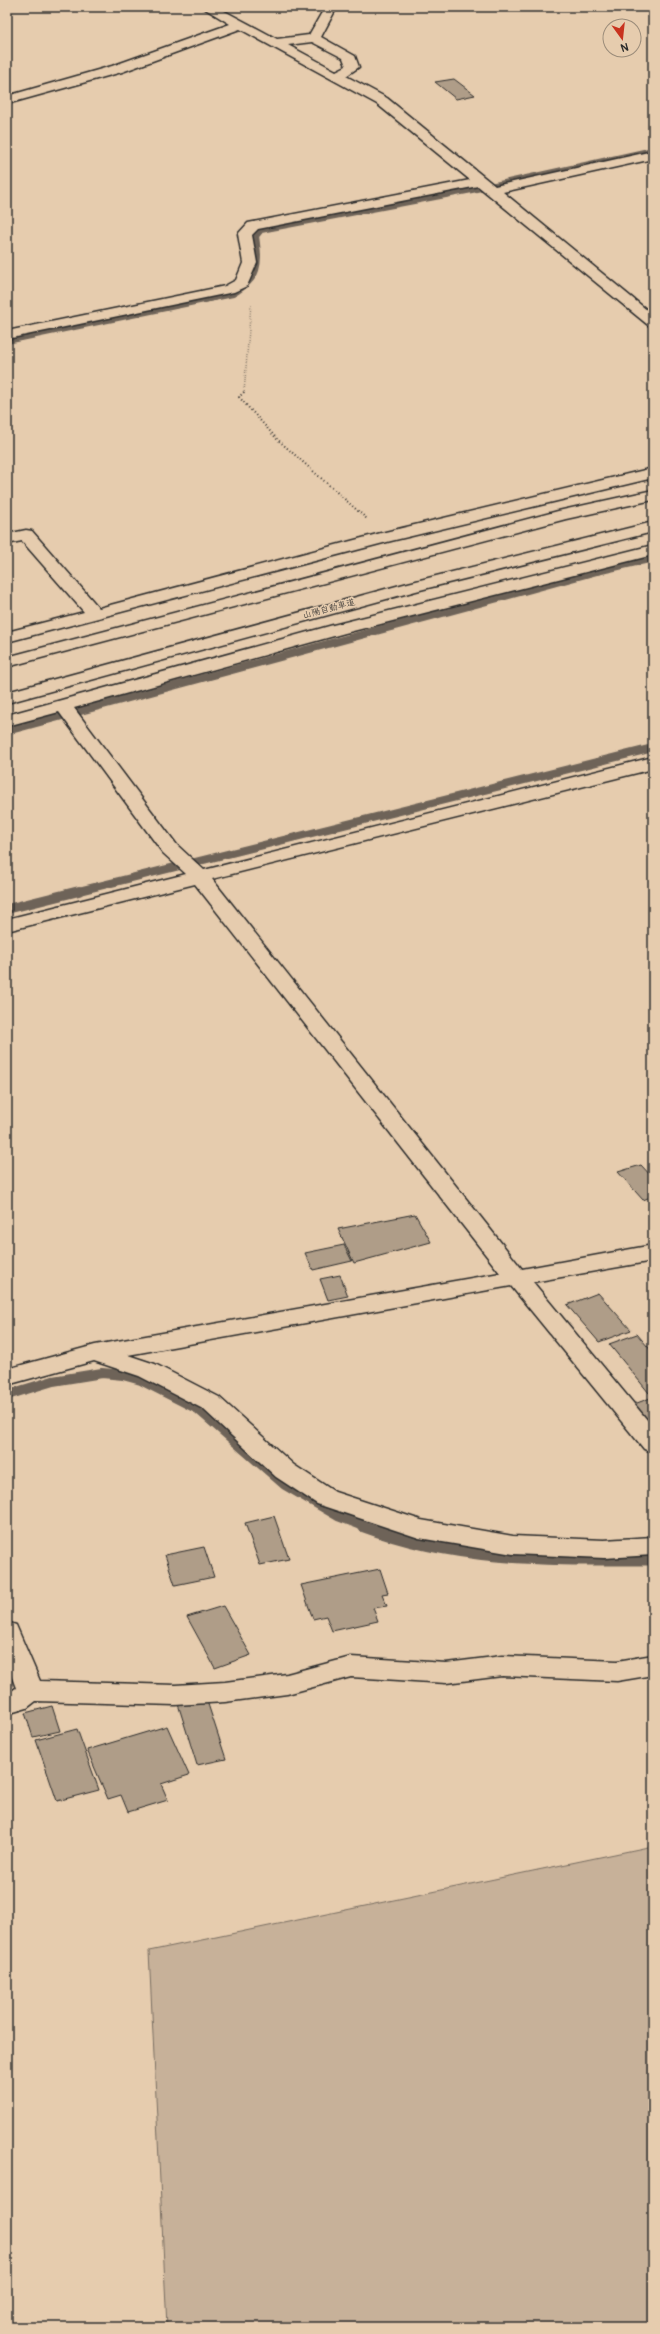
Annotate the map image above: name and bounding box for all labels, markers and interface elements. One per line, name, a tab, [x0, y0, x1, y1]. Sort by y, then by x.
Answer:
north arrow	[602, 18, 642, 58]
text: N	[619, 40, 630, 55]
street label: 山陽自動車道	[301, 597, 357, 621]

